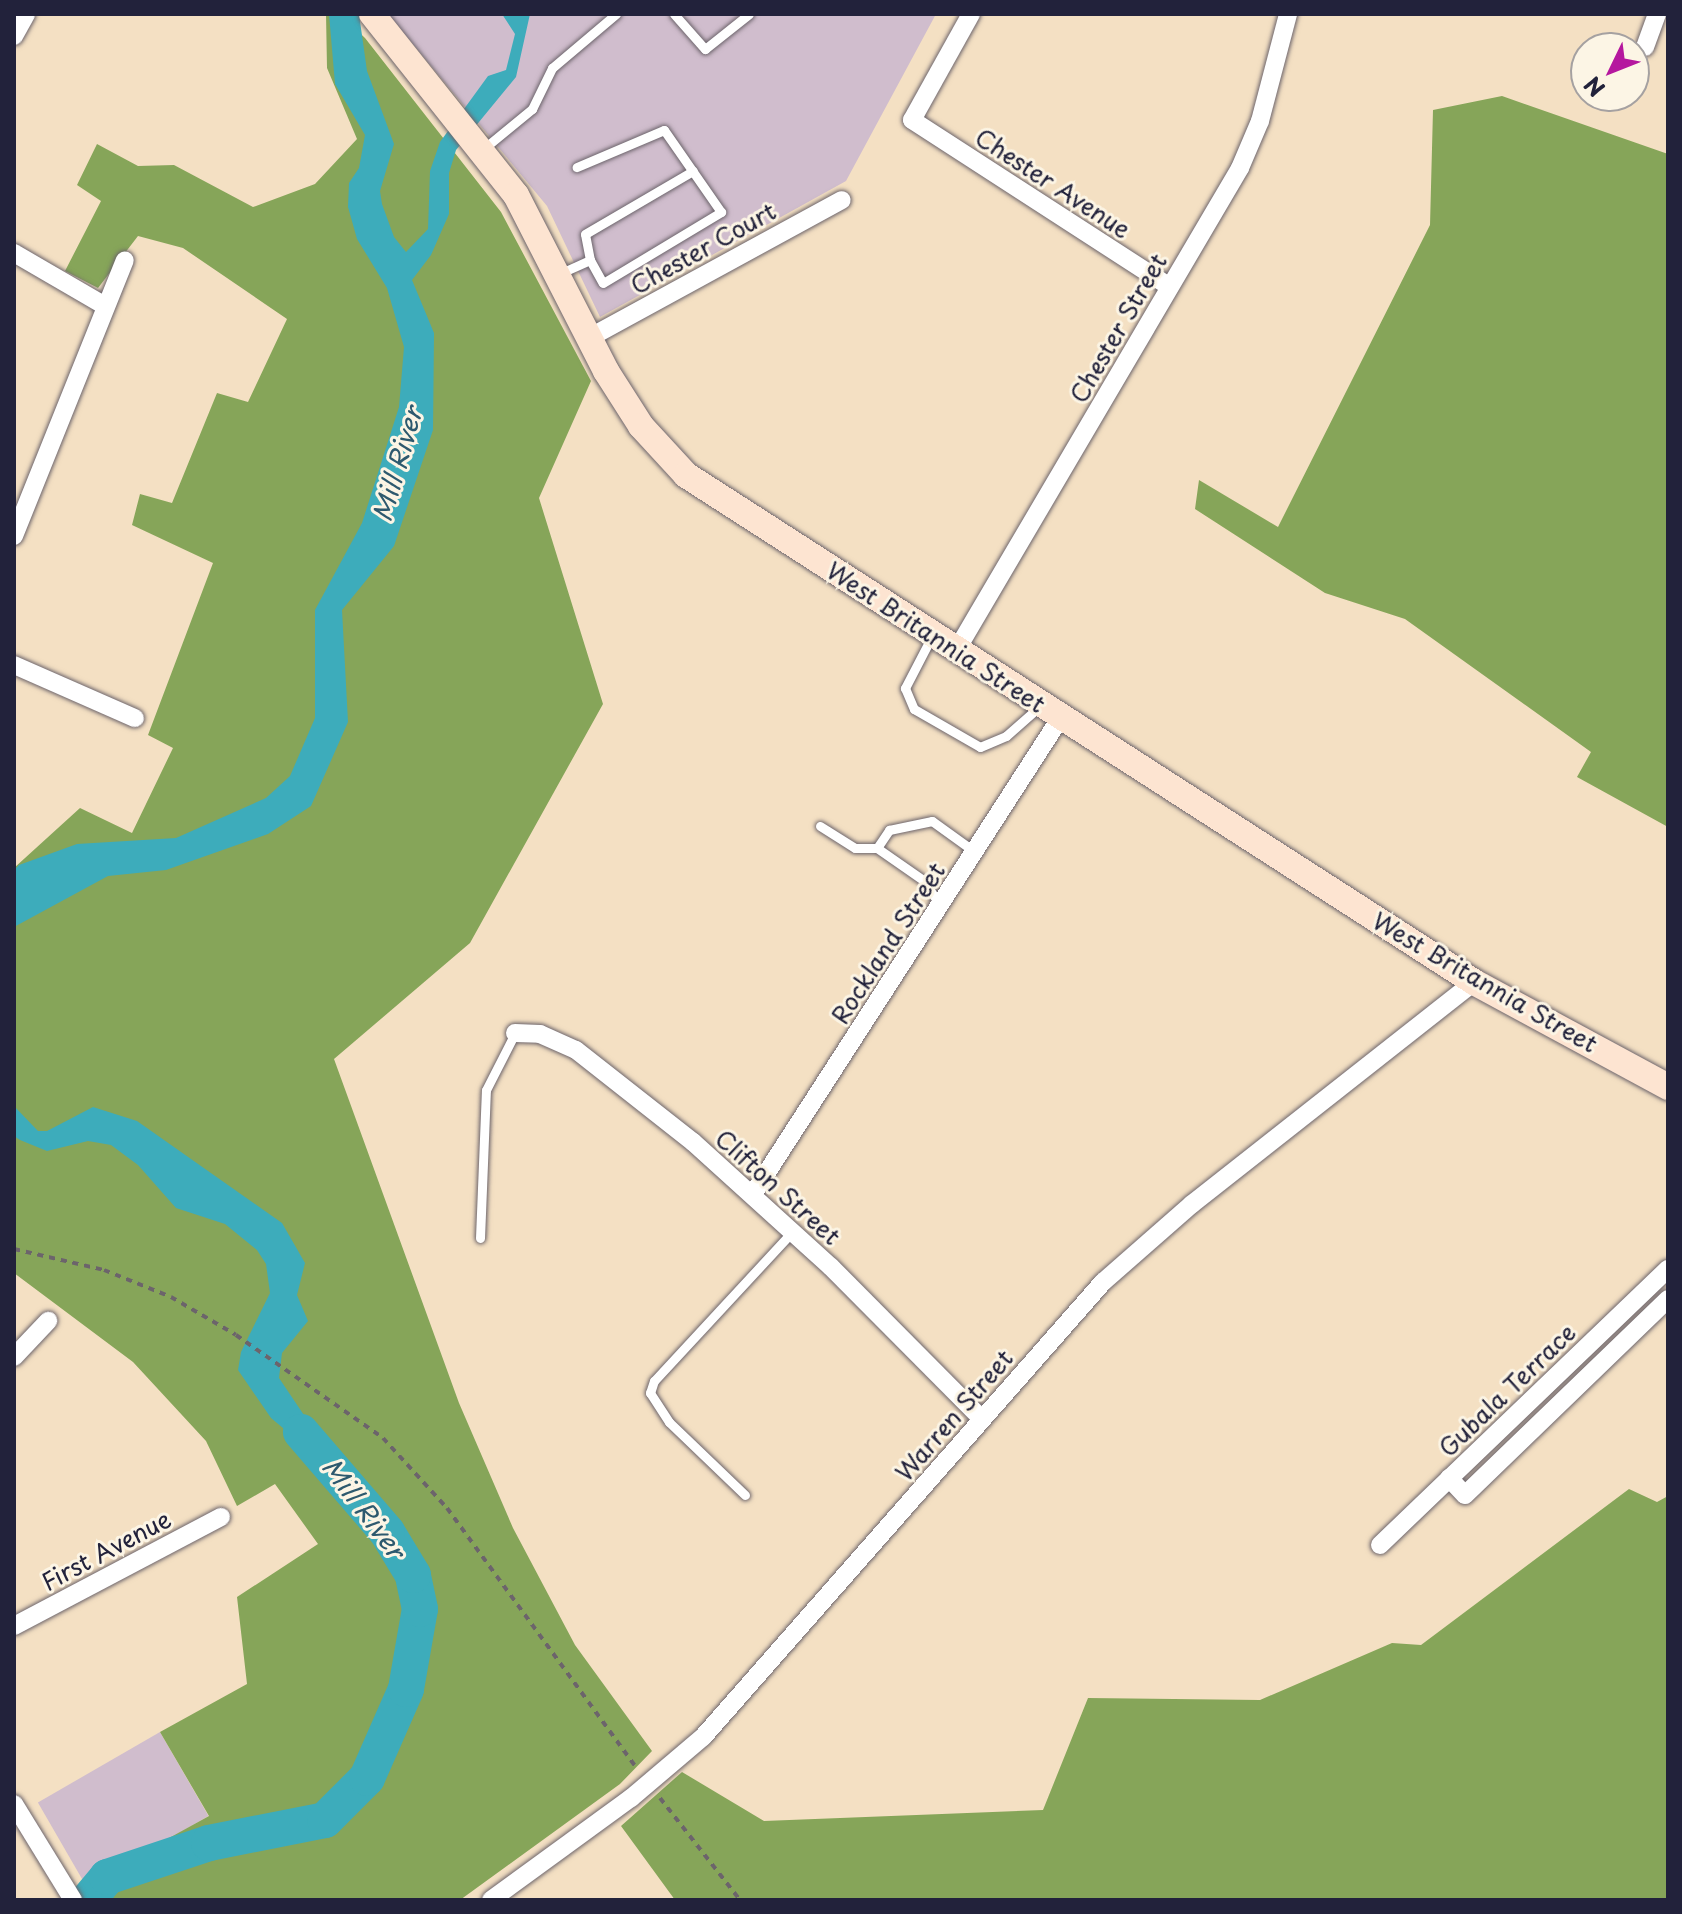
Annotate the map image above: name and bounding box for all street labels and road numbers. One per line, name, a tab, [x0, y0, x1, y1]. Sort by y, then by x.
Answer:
street label: Chester Avenue	[970, 122, 1136, 244]
street label: Chester Court	[625, 196, 781, 300]
street label: Chester Street	[1063, 248, 1173, 408]
street label: West Britannia Street	[821, 556, 1051, 718]
street label: Rockland Street	[825, 857, 951, 1029]
street label: West Britannia Street	[1368, 906, 1602, 1058]
street label: Clifton Street	[710, 1124, 846, 1250]
street label: Gubala Terrace	[1433, 1318, 1581, 1462]
street label: Warren Street	[889, 1343, 1019, 1487]
street label: First Avenue	[37, 1504, 175, 1596]

